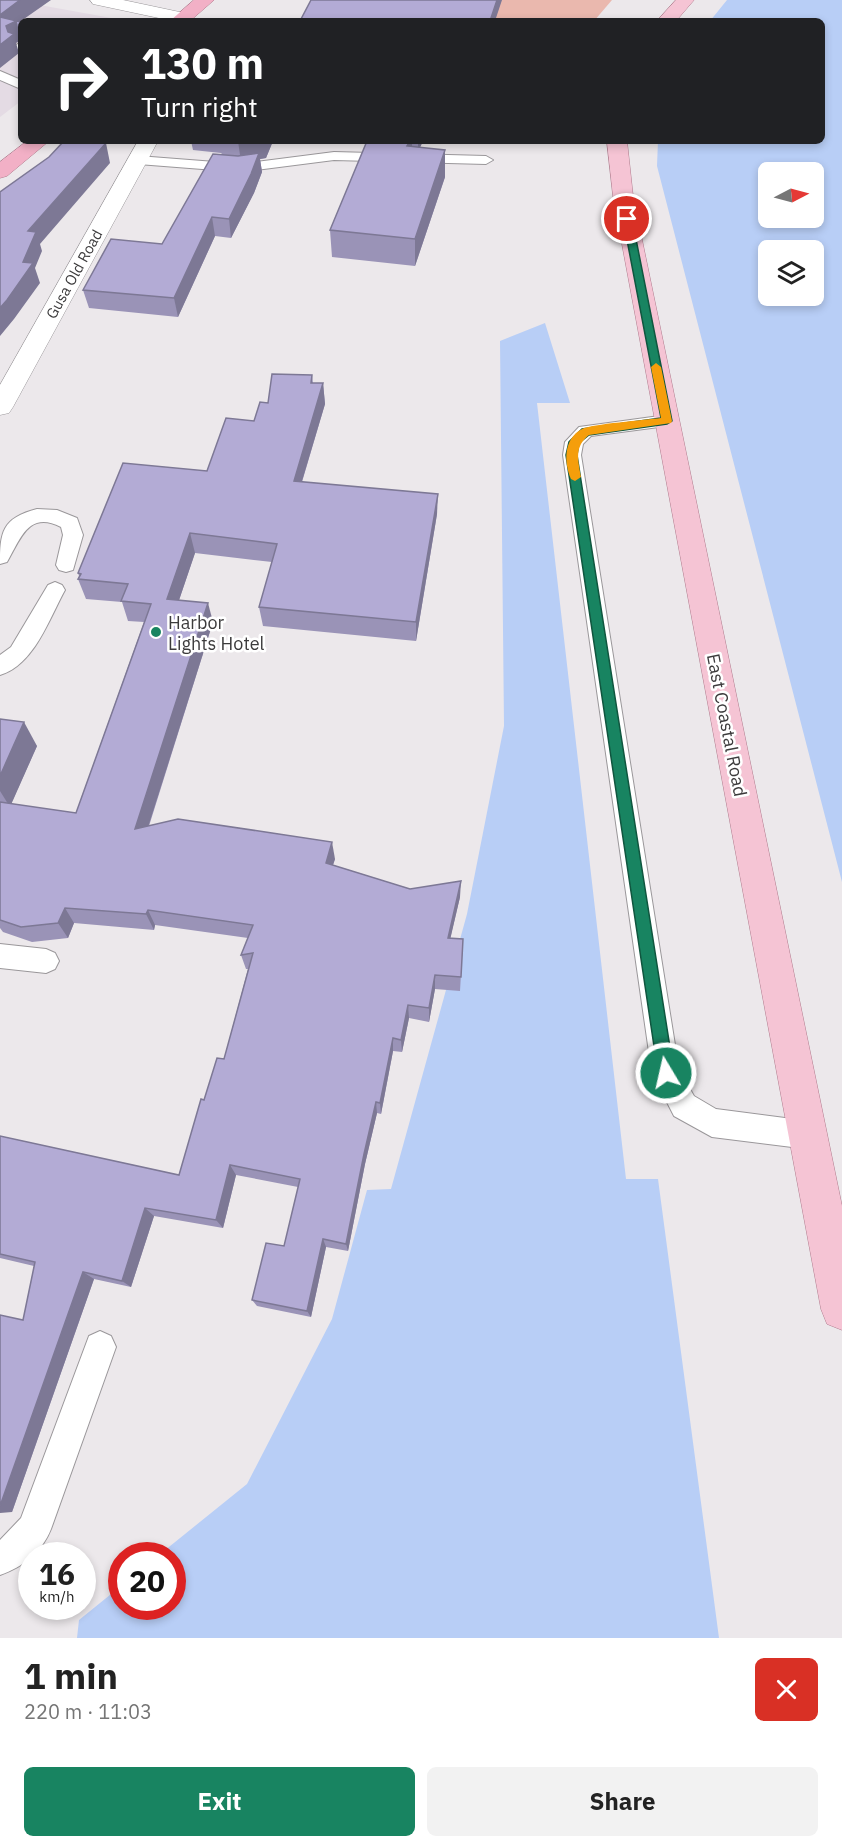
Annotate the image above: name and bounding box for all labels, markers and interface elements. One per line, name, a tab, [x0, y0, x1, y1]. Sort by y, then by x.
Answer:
text: 130 m	[141, 36, 264, 91]
icon: right	[42, 42, 120, 120]
text: Turn right	[141, 89, 258, 124]
north arrow	[758, 162, 824, 228]
map controls	[758, 162, 824, 306]
pin	[601, 193, 652, 244]
icon: arrive	[610, 202, 643, 235]
street label: Gusa Old Road	[42, 226, 106, 322]
button: layers	[758, 240, 824, 306]
place label: Harbor Lights Hotel	[168, 611, 265, 655]
marker: Harbor Lights Hotel	[149, 625, 163, 639]
street label: East Coastal Road	[702, 651, 752, 799]
position arrow	[634, 1041, 698, 1105]
speed limit sign: 20	[108, 1542, 186, 1620]
text: 16	[39, 1554, 75, 1593]
text: km/h	[39, 1587, 75, 1606]
text: 1 min	[24, 1652, 118, 1699]
button: close	[755, 1658, 818, 1721]
text: 220 m · 11:03	[24, 1698, 152, 1725]
button: Exit	[24, 1767, 415, 1836]
button: Share	[427, 1767, 818, 1836]

